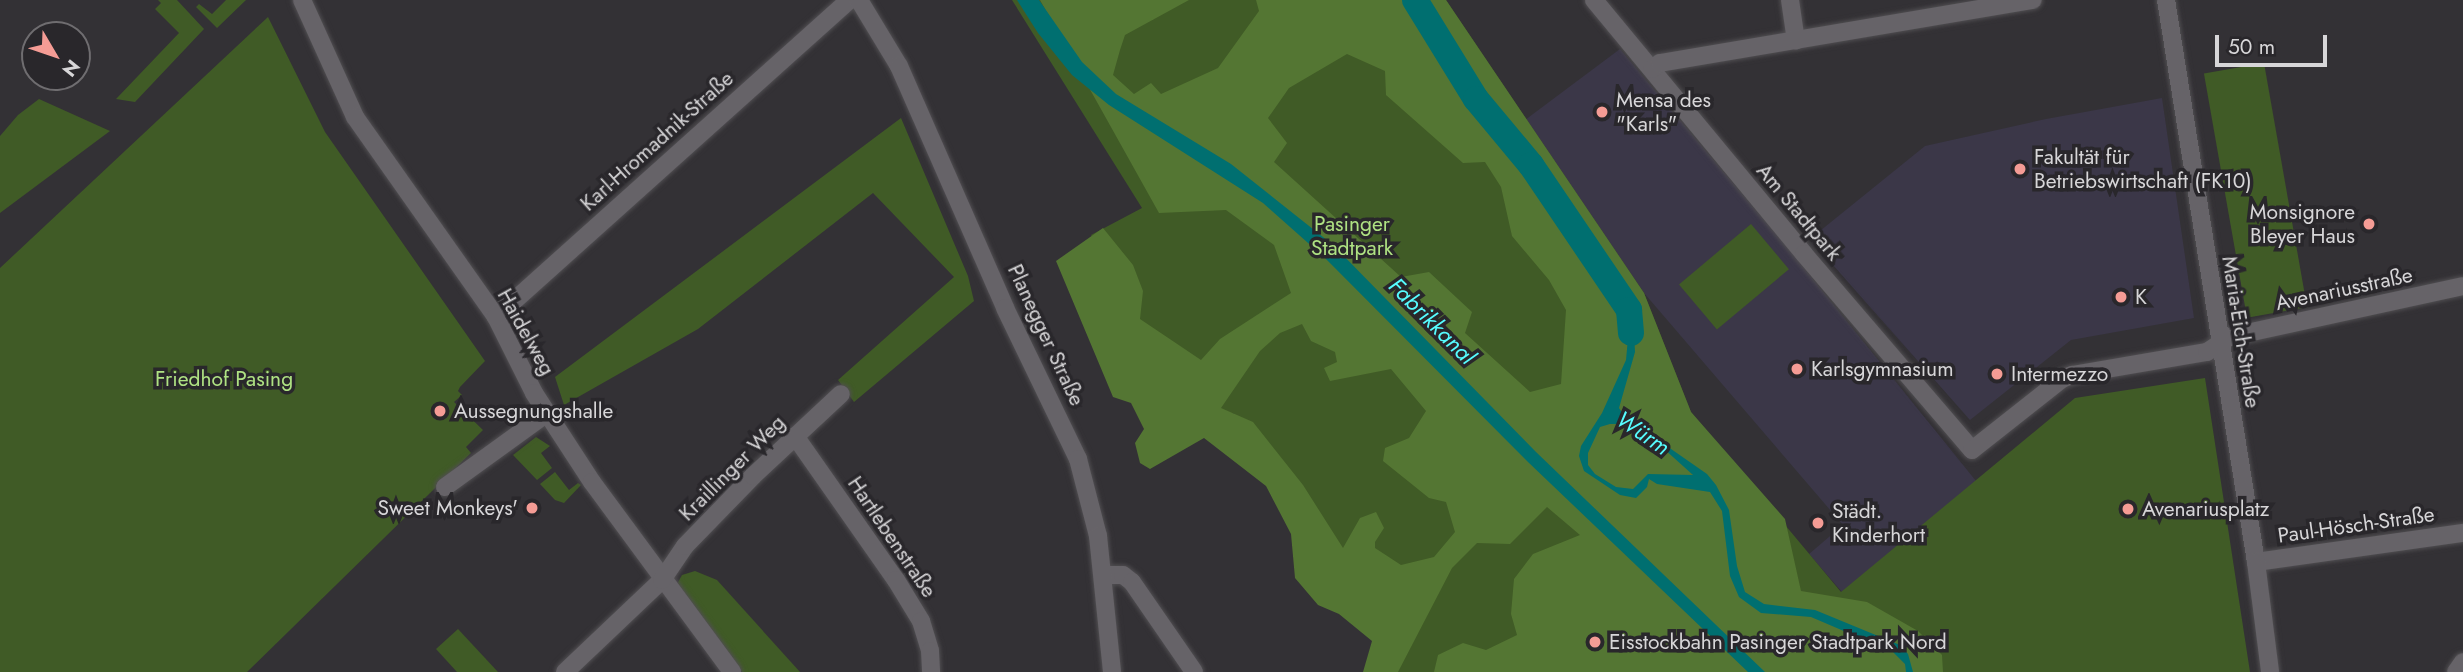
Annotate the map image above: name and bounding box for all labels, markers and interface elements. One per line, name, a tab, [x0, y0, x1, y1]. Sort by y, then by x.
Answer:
north arrow	[21, 21, 91, 91]
scale bar	[2218, 21, 2330, 65]
text: 50 m	[2228, 32, 2275, 62]
text: N	[56, 54, 86, 83]
street label: Karl-Hromadnik-Straße	[575, 66, 739, 216]
place label: Mensa des "Karls"	[1616, 87, 1711, 137]
marker: Mensa des "Karls"	[1594, 104, 1610, 120]
place label: Fakultät für Betriebswirtschaft (FK10)	[2034, 144, 2252, 194]
street label: Am Stadtpark	[1751, 158, 1847, 266]
marker: Fakultät für Betriebswirtschaft (FK10)	[2012, 161, 2028, 177]
place label: Monsignore Bleyer Haus	[2249, 199, 2355, 249]
park label: Pasinger Stadtpark	[1311, 211, 1393, 261]
marker: Monsignore Bleyer Haus	[2361, 216, 2377, 232]
street label: Maria-Eich-Straße	[2217, 254, 2265, 410]
street label: Planegger Straße	[1002, 260, 1090, 410]
street label: Avenariusstraße	[2273, 262, 2415, 316]
water label: Fabrikkanal	[1383, 272, 1481, 370]
street label: Haidelweg	[492, 284, 560, 380]
place label: K	[2135, 284, 2147, 310]
marker: K	[2113, 289, 2129, 305]
place label: Karlsgymnasium	[1811, 356, 1954, 382]
marker: Karlsgymnasium	[1789, 361, 1805, 377]
place label: Intermezzo	[2011, 361, 2108, 387]
park label: Friedhof Pasing	[155, 366, 293, 392]
marker: Intermezzo	[1989, 366, 2005, 382]
place label: Aussegnungshalle	[454, 398, 613, 424]
marker: Aussegnungshalle	[432, 403, 448, 419]
water label: Würm	[1611, 405, 1675, 461]
street label: Kraillinger Weg	[674, 410, 790, 526]
street label: Hartlebenstraße	[842, 472, 942, 602]
place label: Sweet Monkeys'	[378, 495, 518, 521]
place label: Avenariusplatz	[2142, 496, 2269, 522]
place label: Städt. Kinderhort	[1832, 498, 1925, 548]
marker: Sweet Monkeys'	[524, 500, 540, 516]
marker: Avenariusplatz	[2120, 501, 2136, 517]
street label: Paul-Hösch-Straße	[2276, 502, 2436, 548]
marker: Städt. Kinderhort	[1810, 515, 1826, 531]
place label: Eisstockbahn Pasinger Stadtpark Nord	[1609, 629, 1947, 655]
marker: Eisstockbahn Pasinger Stadtpark Nord	[1587, 634, 1603, 650]

